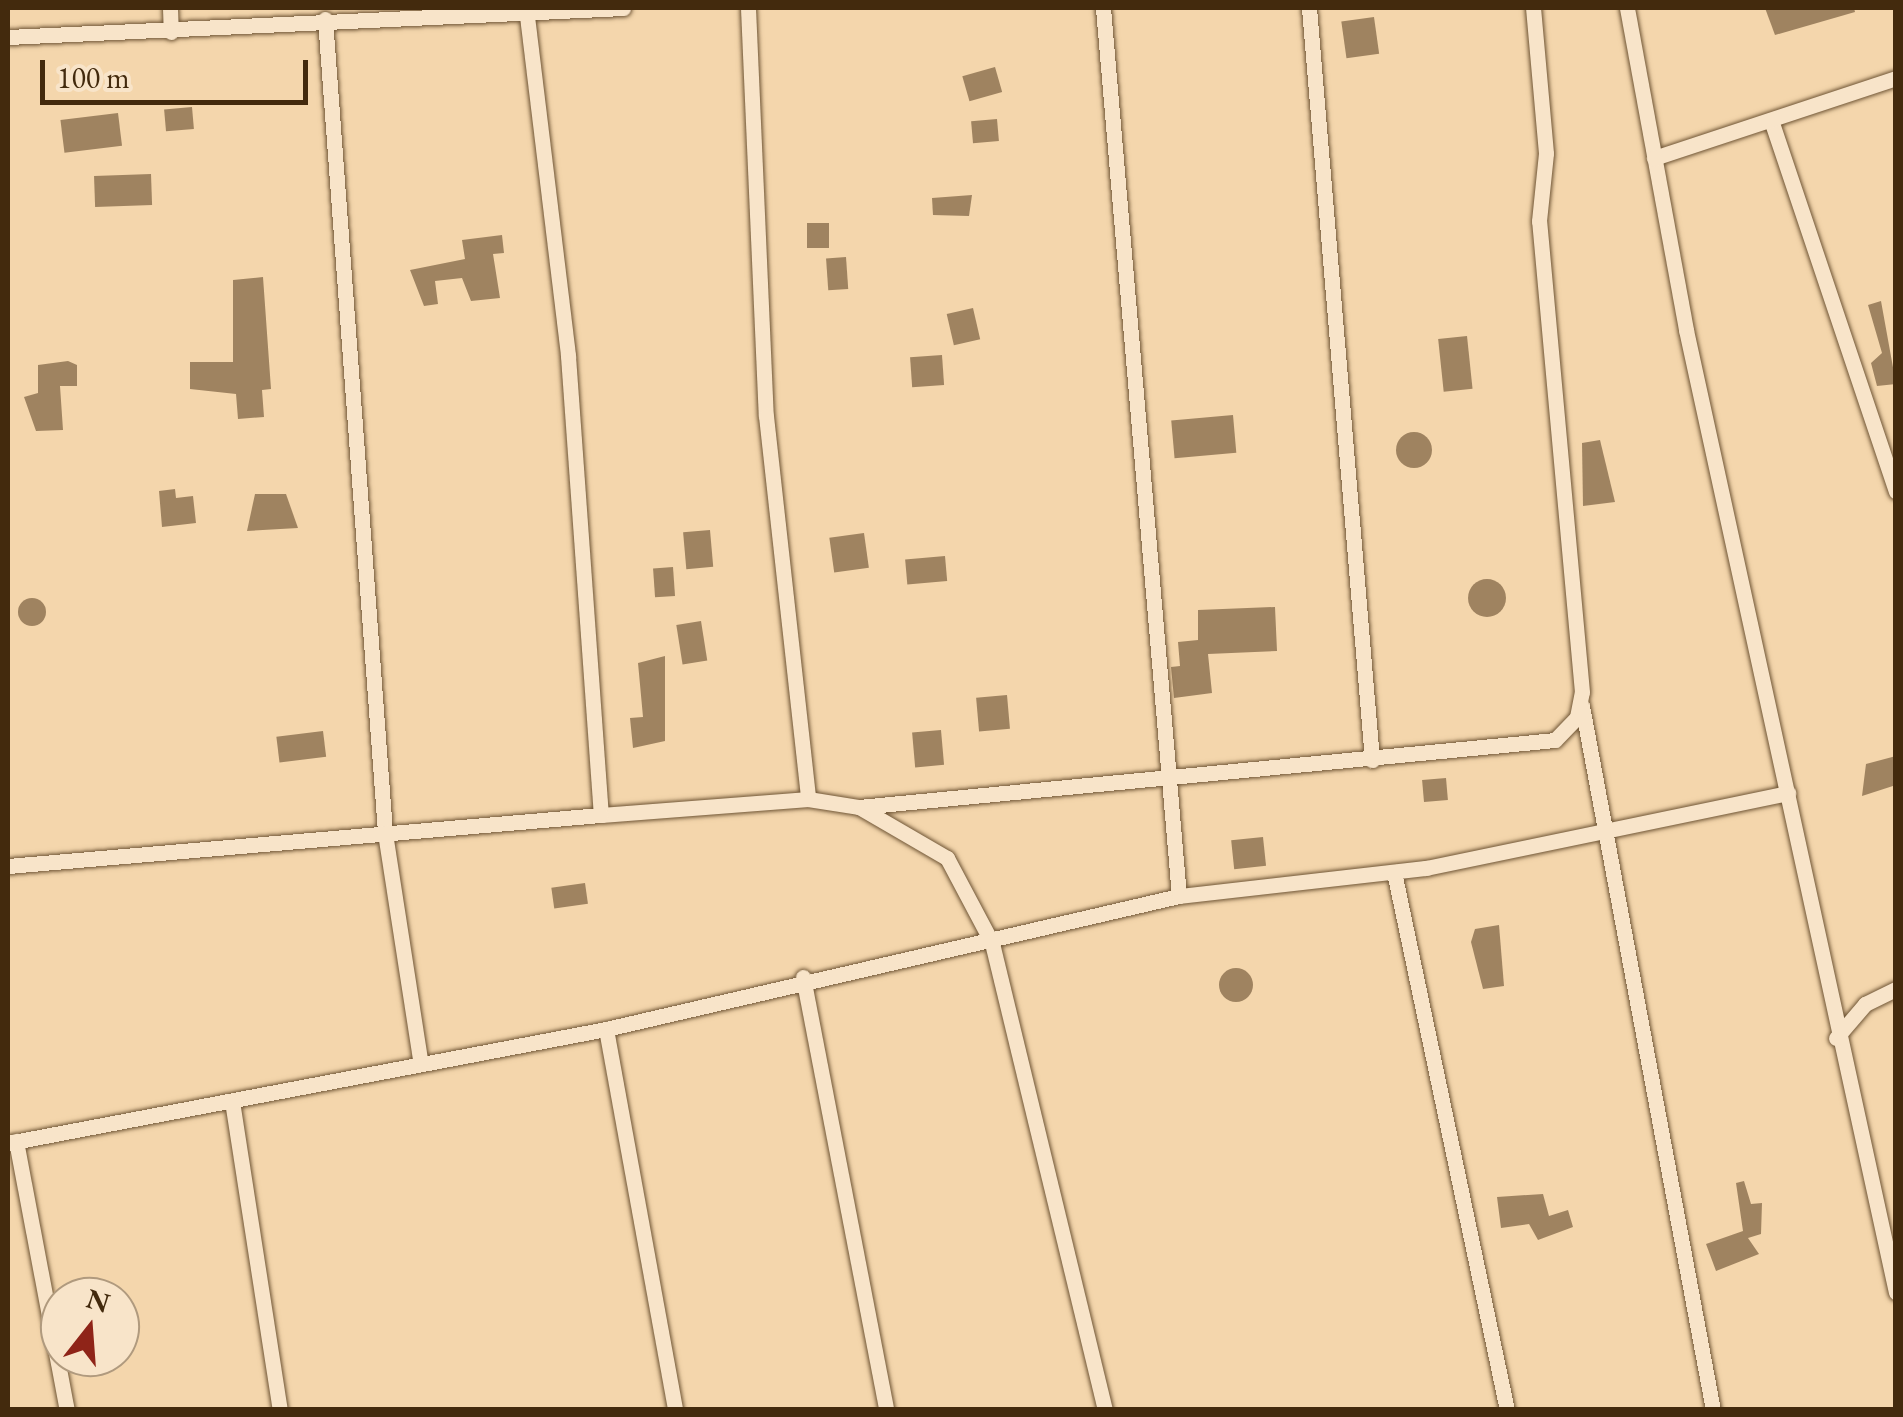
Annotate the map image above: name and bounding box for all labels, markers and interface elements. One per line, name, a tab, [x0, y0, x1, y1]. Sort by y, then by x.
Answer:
scale bar	[45, 40, 312, 102]
text: 100 m	[57, 58, 130, 97]
north arrow	[40, 1277, 140, 1377]
text: N	[82, 1280, 114, 1321]

